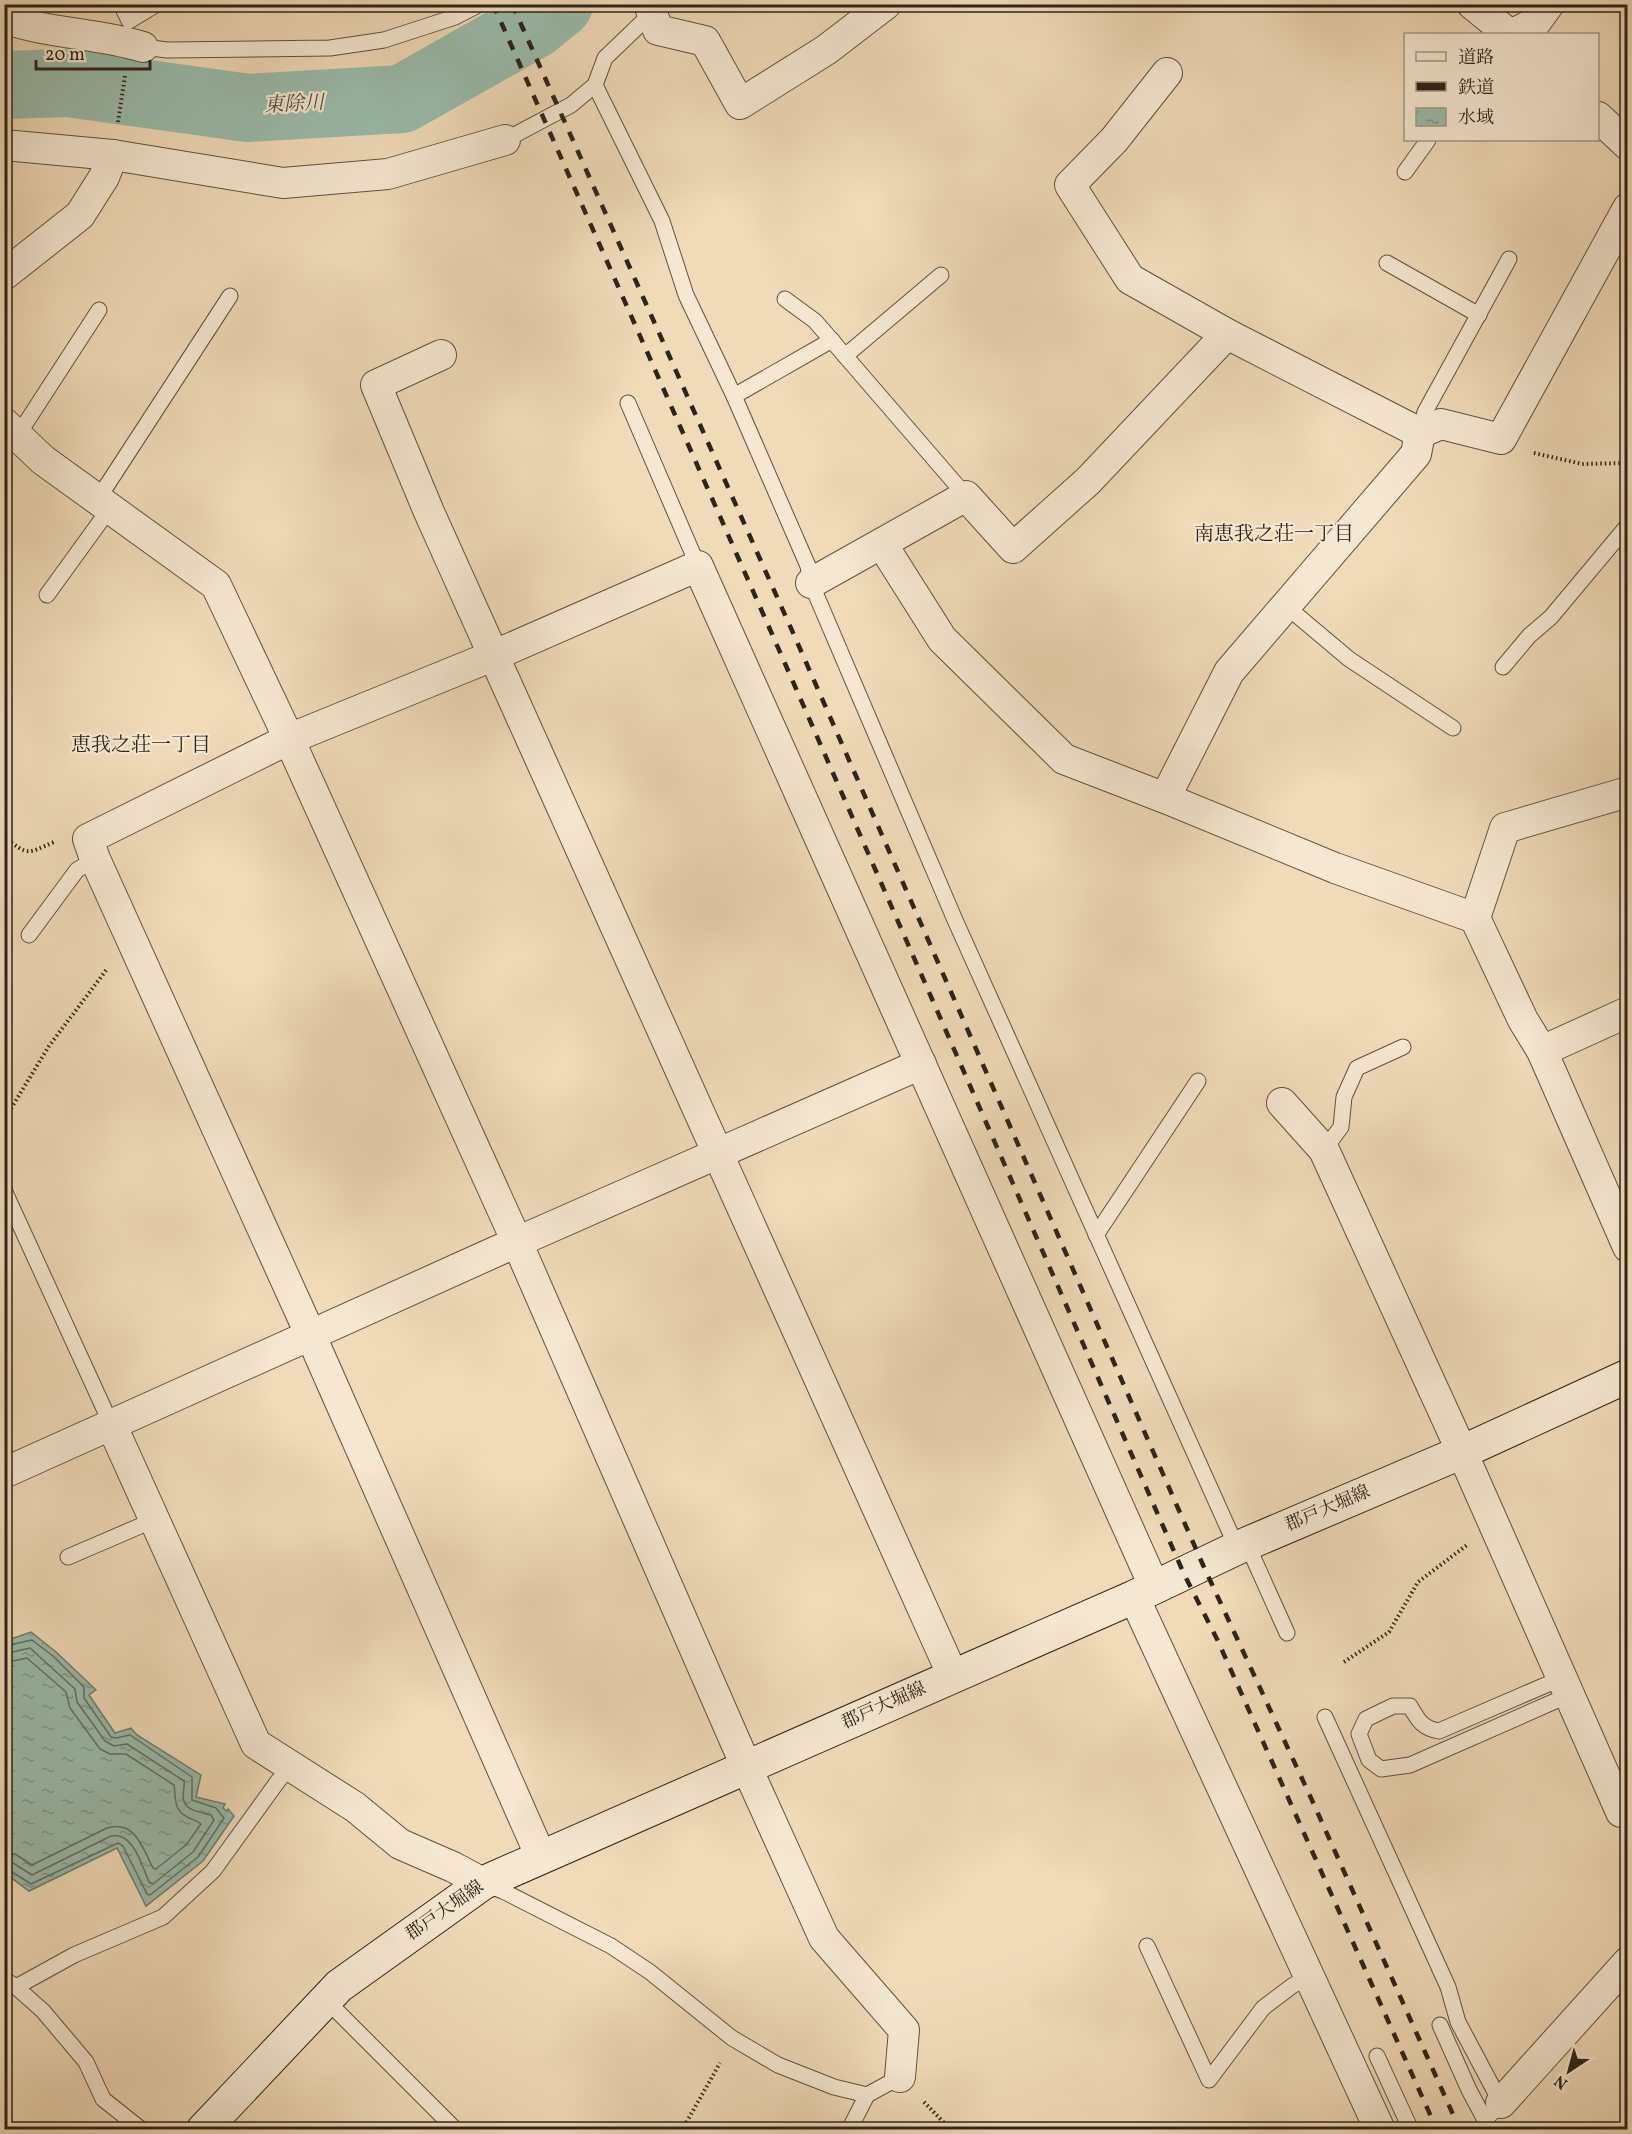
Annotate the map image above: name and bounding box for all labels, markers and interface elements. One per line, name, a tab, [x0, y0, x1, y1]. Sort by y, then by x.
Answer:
scale bar	[36, 33, 150, 71]
legend	[1404, 33, 1599, 141]
text: 20 m	[45, 43, 85, 68]
text: 道路	[1458, 46, 1494, 71]
text: 鉄道	[1458, 76, 1494, 101]
water label: 東除川	[263, 89, 327, 121]
text: 水域	[1458, 106, 1494, 131]
district label: 南恵我之荘一丁目	[1194, 521, 1354, 549]
district label: 恵我之荘一丁目	[71, 732, 211, 760]
street label: 郡戸大堀線	[1282, 1480, 1374, 1538]
street label: 郡戸大堀線	[838, 1676, 930, 1736]
street label: 郡戸大堀線	[401, 1875, 489, 1947]
north arrow	[1539, 2041, 1599, 2101]
text: N	[1550, 2069, 1573, 2094]

